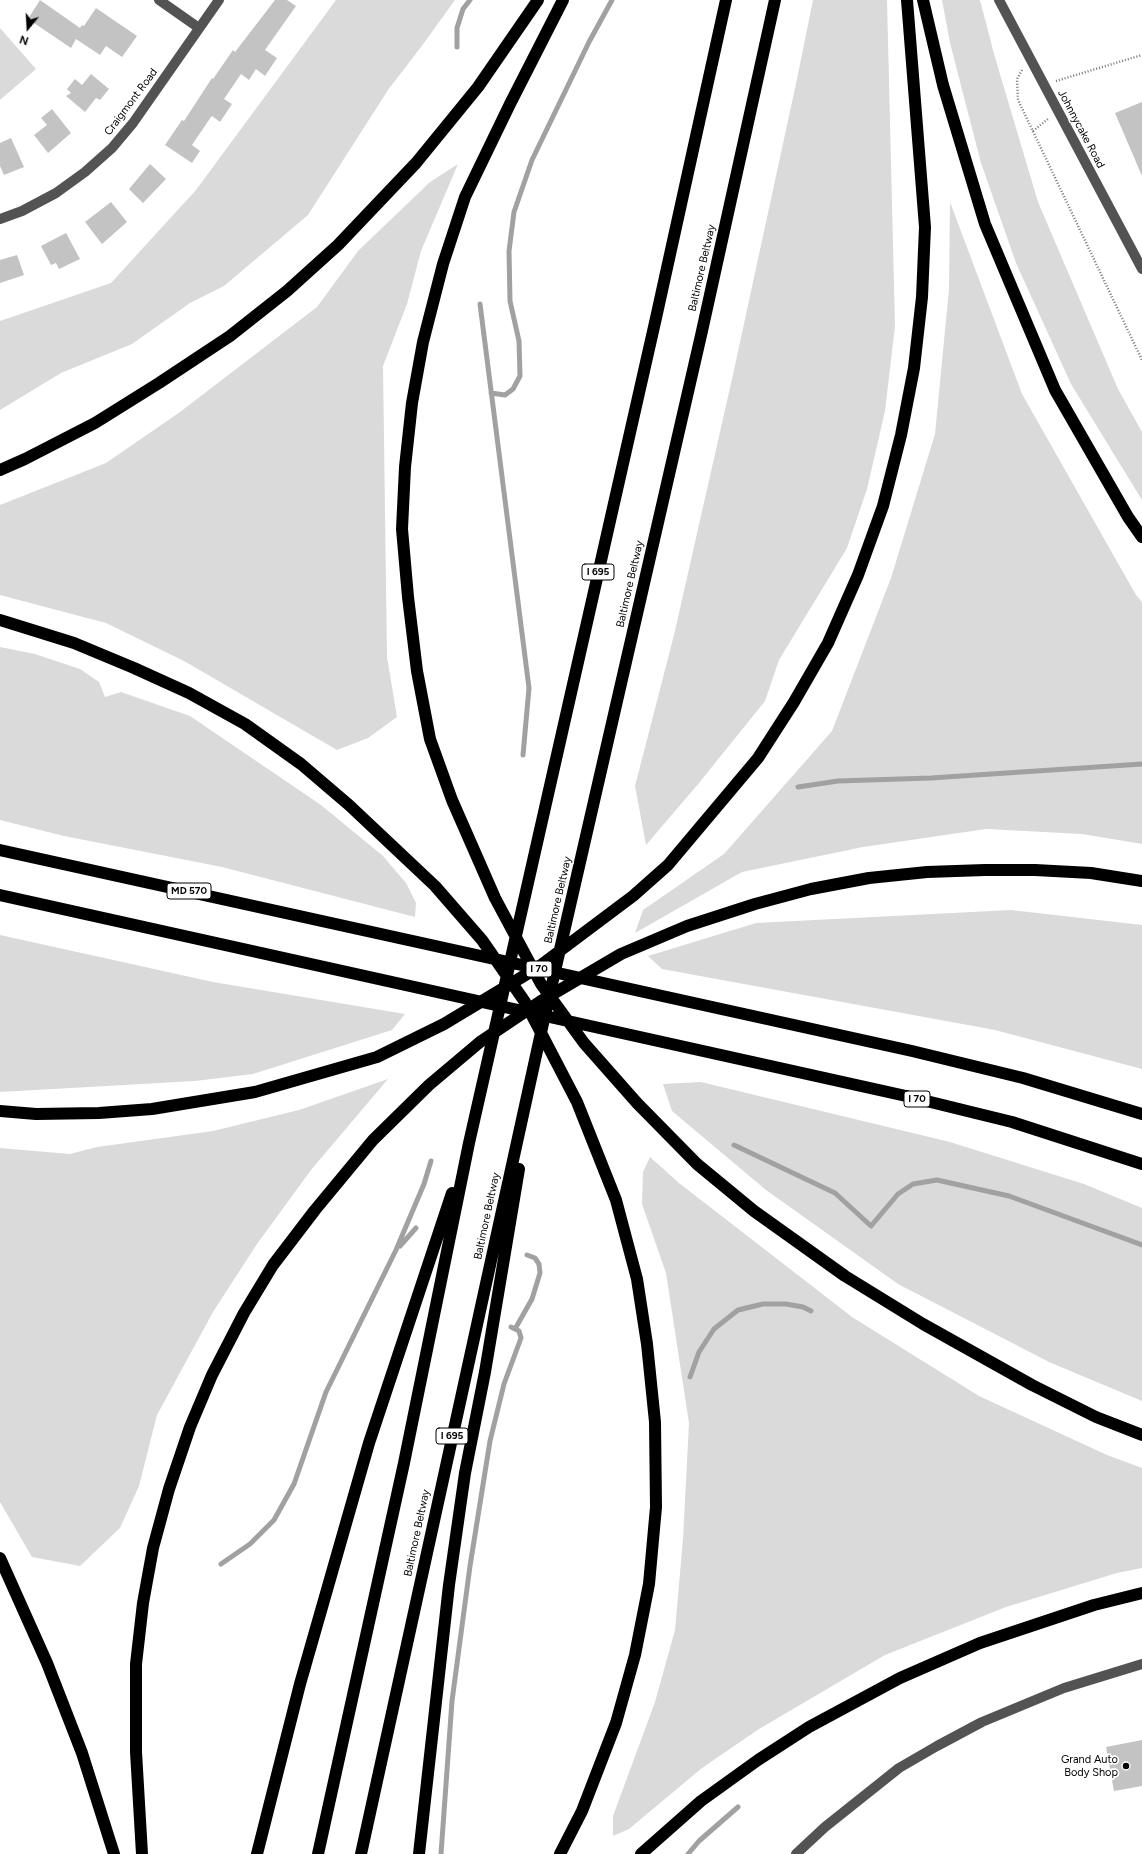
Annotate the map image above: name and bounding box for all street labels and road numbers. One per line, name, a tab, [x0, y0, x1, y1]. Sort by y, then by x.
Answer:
street label: Craigmont Road	[102, 66, 160, 138]
street label: Johnnycake Road	[1055, 88, 1107, 170]
street label: Baltimore Beltway	[686, 223, 718, 313]
street label: Baltimore Beltway	[614, 539, 646, 629]
road number: I 695	[582, 564, 614, 580]
street label: Baltimore Beltway	[542, 855, 574, 945]
road number: MD 570	[167, 883, 211, 899]
road number: I 70	[526, 961, 552, 977]
road number: I 70	[904, 1091, 930, 1107]
street label: Baltimore Beltway	[471, 1171, 503, 1261]
road number: I 695	[436, 1428, 468, 1444]
street label: Baltimore Beltway	[401, 1488, 433, 1578]

